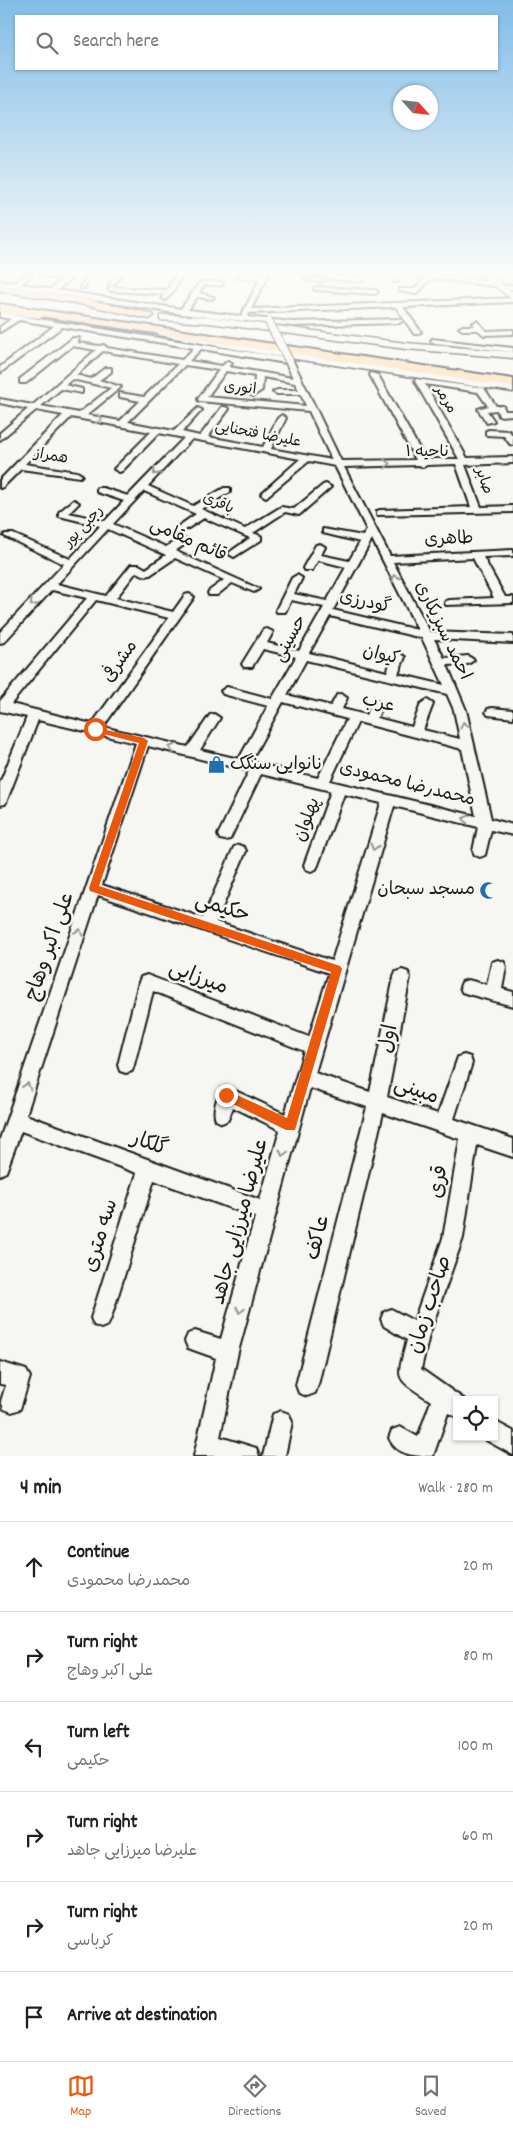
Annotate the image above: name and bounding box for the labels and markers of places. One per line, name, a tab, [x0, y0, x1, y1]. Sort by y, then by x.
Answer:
place label: نانوایی سنگک	[230, 753, 323, 778]
shop icon: نانوایی سنگک	[206, 755, 226, 775]
place label: مسجد سبحان	[377, 878, 475, 903]
mosque icon: مسجد سبحان	[479, 880, 499, 900]

